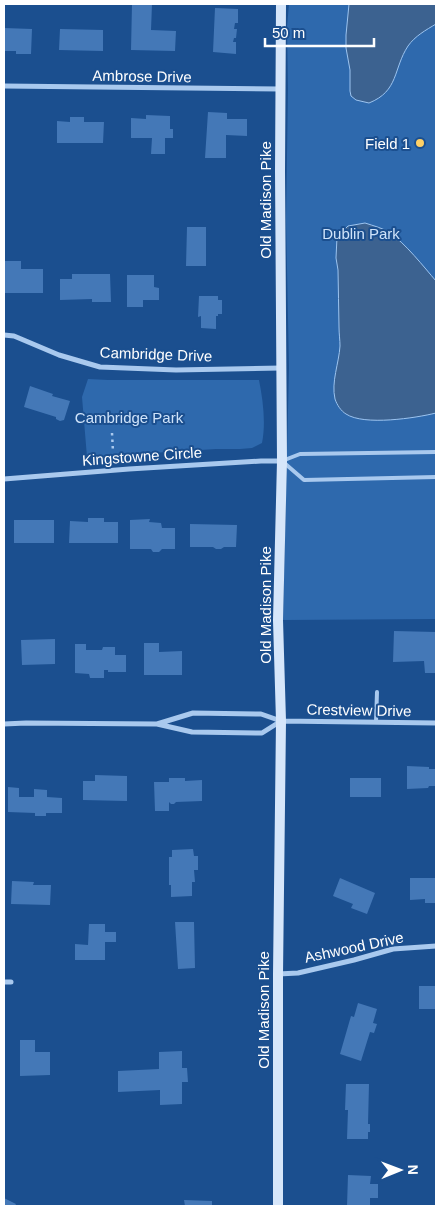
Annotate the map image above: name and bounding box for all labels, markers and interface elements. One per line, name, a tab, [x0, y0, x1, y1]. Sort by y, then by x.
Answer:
scale bar	[265, 15, 374, 47]
text: 50 m	[272, 24, 305, 41]
street label: Ambrose Drive	[92, 67, 192, 85]
place label: Field 1	[365, 135, 410, 152]
marker: Field 1	[414, 137, 426, 149]
street label: Old Madison Pike	[257, 141, 274, 259]
park label: Dublin Park	[322, 225, 400, 242]
street label: Cambridge Drive	[99, 344, 213, 364]
park label: Cambridge Park	[75, 409, 184, 426]
street label: Kingstowne Circle	[82, 443, 202, 469]
street label: Old Madison Pike	[257, 546, 274, 664]
street label: Crestview Drive	[306, 701, 412, 719]
street label: Ashwood Drive	[303, 928, 405, 966]
street label: Old Madison Pike	[255, 951, 272, 1069]
north arrow	[375, 1145, 425, 1195]
text: N	[405, 1165, 421, 1175]

